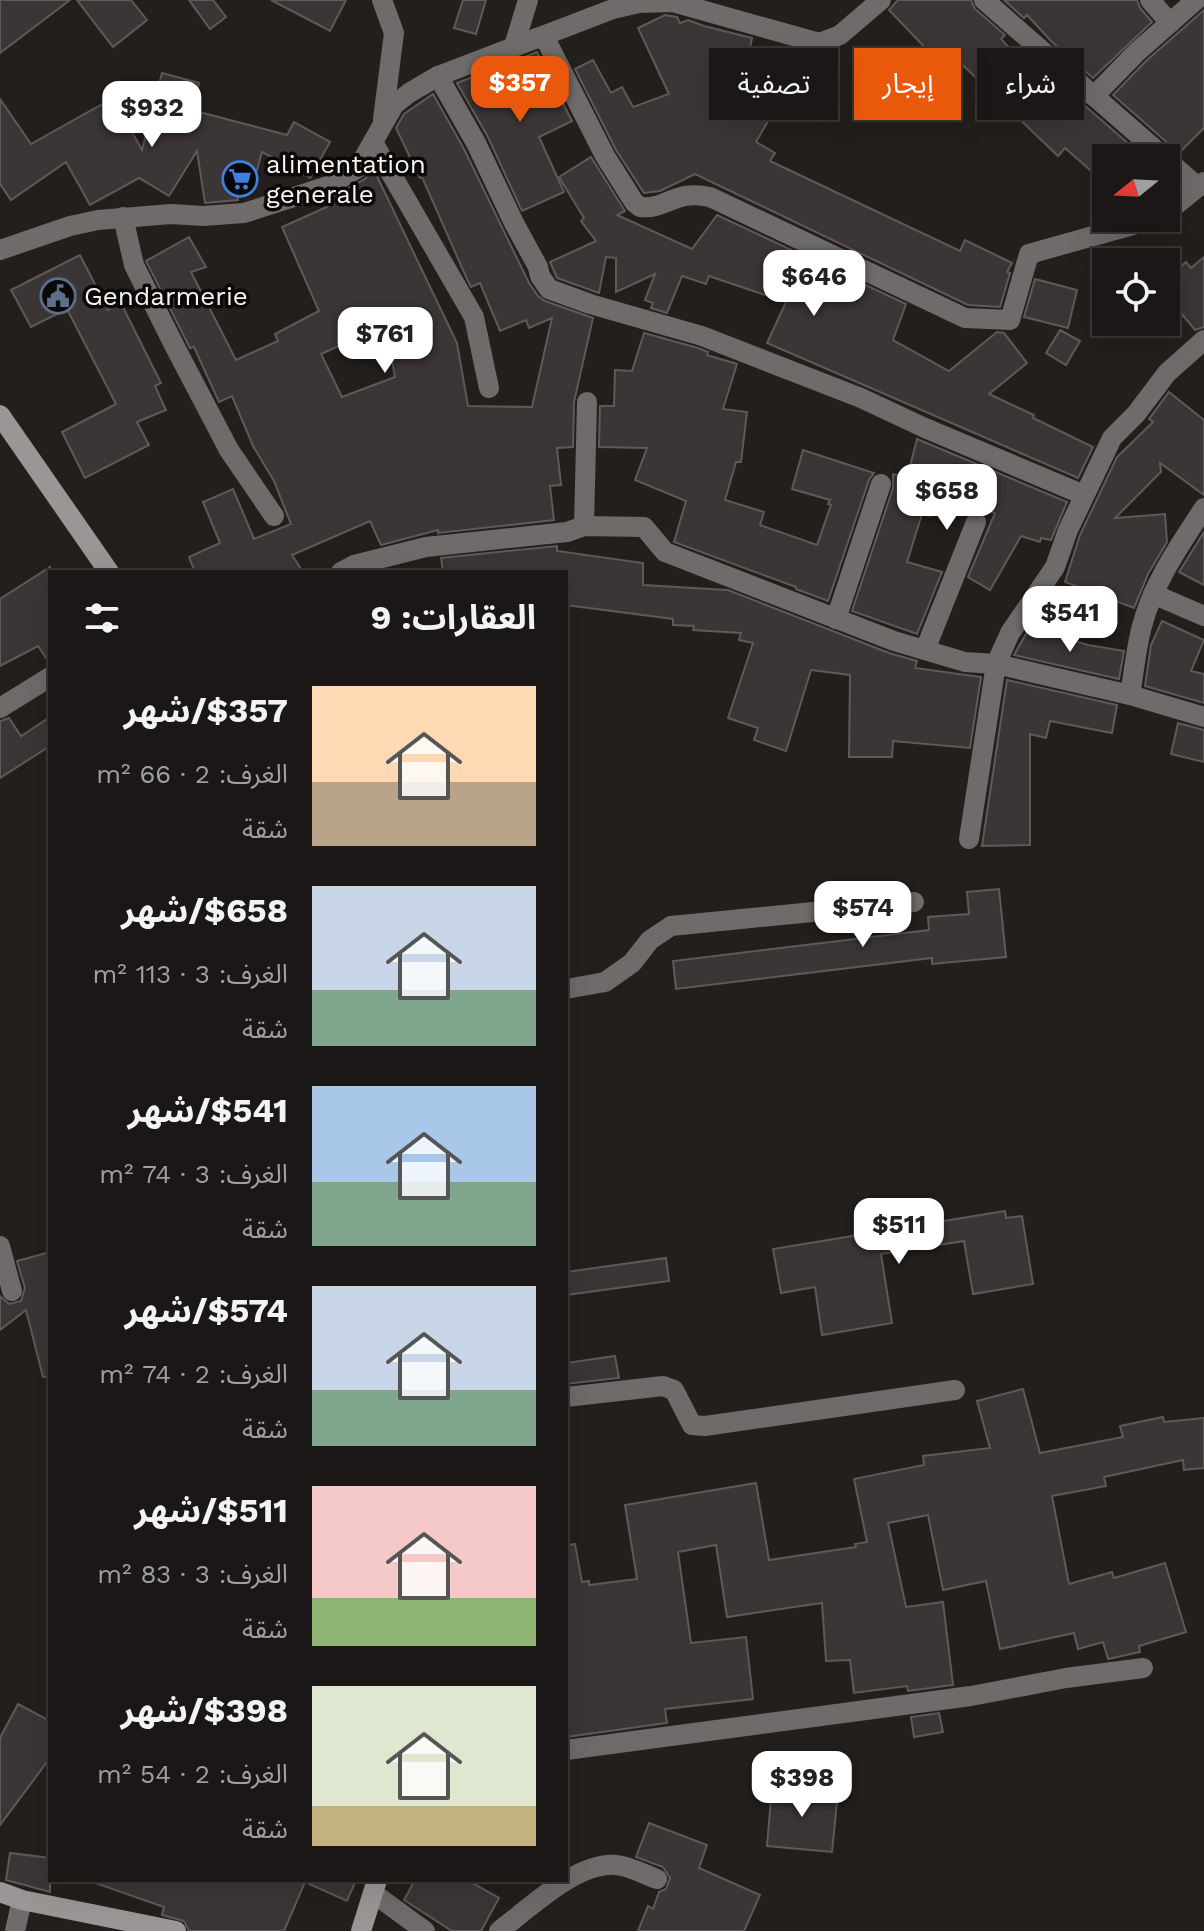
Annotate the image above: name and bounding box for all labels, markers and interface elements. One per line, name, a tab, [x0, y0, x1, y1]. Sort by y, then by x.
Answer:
chip: تصفية	[709, 48, 838, 120]
chip: إيجار	[854, 48, 961, 120]
chip: شراء	[977, 48, 1084, 120]
pin: $357	[473, 56, 567, 124]
text: $357	[489, 67, 551, 97]
pin: $932	[105, 81, 199, 149]
text: $932	[120, 92, 184, 122]
north arrow	[1092, 144, 1180, 232]
map controls	[1092, 144, 1180, 336]
place label: alimentation generale	[266, 149, 426, 209]
supermarket icon: alimentation generale	[221, 160, 259, 198]
button: locate	[1092, 248, 1180, 336]
pin: $646	[767, 250, 861, 318]
text: $646	[781, 261, 847, 291]
public building icon: Gendarmerie	[39, 277, 77, 315]
place label: Gendarmerie	[84, 281, 248, 311]
pin: $761	[338, 307, 432, 375]
text: $761	[356, 318, 414, 348]
pin: $658	[900, 464, 994, 532]
text: $658	[915, 475, 979, 505]
pin: $541	[1023, 586, 1117, 654]
icon: filters	[80, 596, 124, 640]
text: العقارات: 9	[371, 597, 536, 637]
text: $541	[1040, 597, 1100, 627]
text: $357/شهر	[124, 690, 288, 730]
icon: home	[376, 718, 472, 814]
text: الغرف: 2 · 66 m²	[96, 759, 288, 789]
text: شقة	[242, 814, 288, 844]
pin: $574	[816, 881, 910, 949]
text: $658/شهر	[121, 890, 288, 930]
text: $574	[832, 892, 894, 922]
icon: home	[376, 918, 472, 1014]
text: الغرف: 3 · 113 m²	[92, 959, 288, 989]
text: شقة	[242, 1014, 288, 1044]
text: $541/شهر	[128, 1090, 288, 1130]
icon: home	[376, 1118, 472, 1214]
text: الغرف: 3 · 74 m²	[99, 1159, 288, 1189]
pin: $511	[852, 1198, 946, 1266]
text: $511	[872, 1209, 926, 1239]
text: شقة	[242, 1214, 288, 1244]
text: $574/شهر	[125, 1290, 288, 1330]
icon: home	[376, 1318, 472, 1414]
text: الغرف: 2 · 74 m²	[99, 1359, 288, 1389]
text: شقة	[242, 1414, 288, 1444]
text: $511/شهر	[134, 1490, 288, 1530]
icon: home	[376, 1518, 472, 1614]
text: الغرف: 3 · 83 m²	[97, 1559, 288, 1589]
text: شقة	[242, 1614, 288, 1644]
text: $398/شهر	[121, 1690, 288, 1730]
icon: home	[376, 1718, 472, 1814]
pin: $398	[755, 1751, 849, 1819]
text: الغرف: 2 · 54 m²	[97, 1759, 288, 1789]
text: $398	[770, 1762, 834, 1792]
text: شقة	[242, 1814, 288, 1844]

